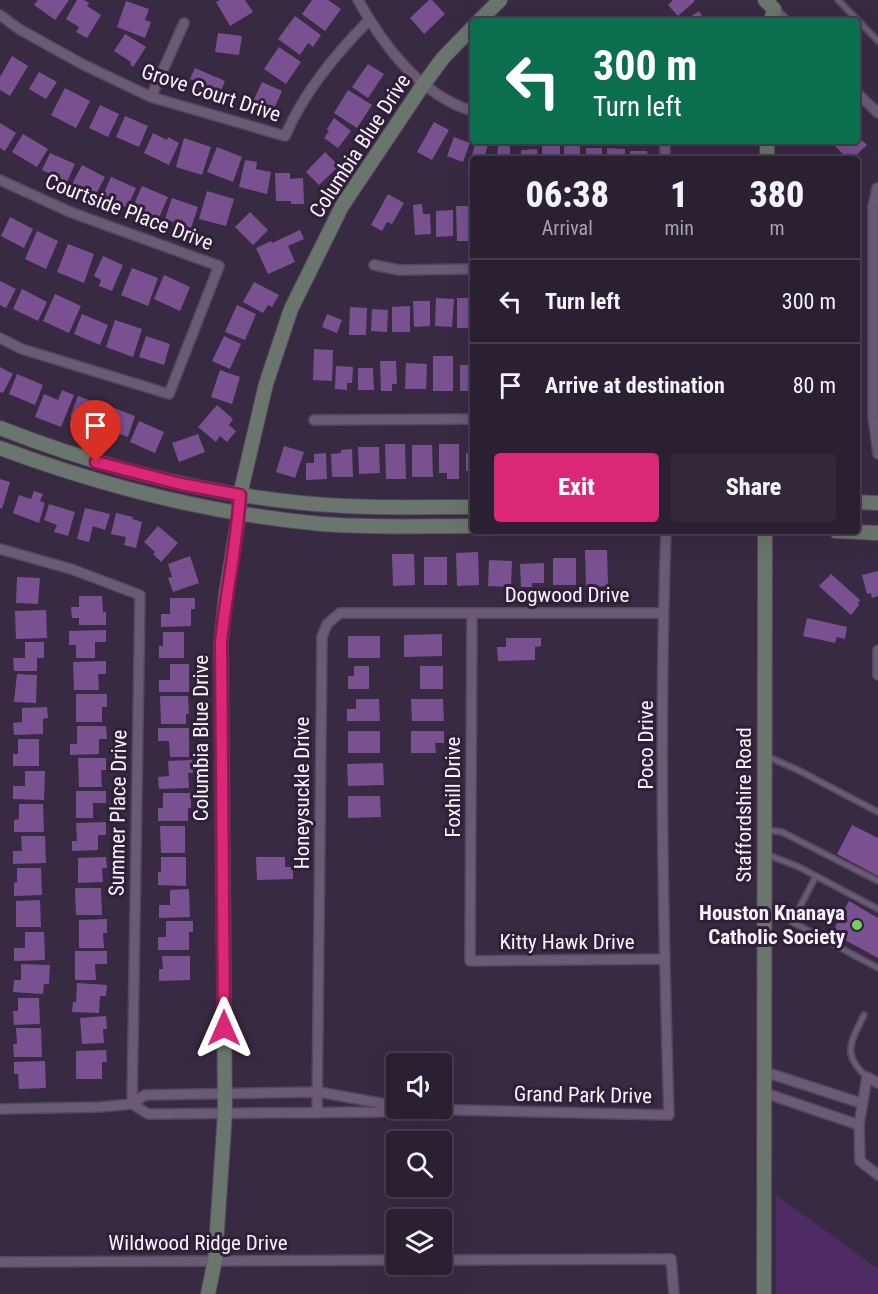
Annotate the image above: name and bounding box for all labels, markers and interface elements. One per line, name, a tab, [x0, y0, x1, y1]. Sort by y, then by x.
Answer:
text: 300 m	[593, 41, 698, 90]
icon: left	[494, 42, 572, 120]
street label: Grove Court Drive	[138, 59, 284, 127]
street label: Columbia Blue Drive	[305, 70, 415, 222]
text: Turn left	[593, 91, 682, 123]
street label: Courtside Place Drive	[42, 169, 217, 255]
text: 06:38	[526, 174, 609, 216]
text: 1	[670, 174, 688, 216]
text: 380	[749, 174, 804, 216]
text: Arrival	[542, 216, 593, 240]
text: min	[665, 216, 694, 240]
text: m	[769, 216, 784, 240]
icon: left	[494, 285, 527, 318]
text: Turn left	[545, 289, 620, 314]
text: 300 m	[782, 289, 836, 314]
icon: arrive	[494, 369, 527, 402]
text: Arrive at destination	[545, 373, 725, 398]
text: 80 m	[793, 373, 836, 398]
pin	[70, 400, 121, 462]
icon: arrive	[79, 409, 112, 442]
button: Exit	[494, 453, 659, 522]
button: Share	[671, 453, 836, 522]
street label: Dogwood Drive	[505, 583, 630, 607]
street label: Columbia Blue Drive	[189, 655, 213, 821]
street label: Poco Drive	[634, 700, 658, 790]
street label: Honeysuckle Drive	[290, 717, 314, 869]
street label: Staffordshire Road	[732, 727, 756, 883]
street label: Summer Place Drive	[105, 729, 131, 896]
street label: Foxhill Drive	[441, 736, 465, 837]
place label: Houston Knanaya Catholic Society	[699, 901, 846, 949]
marker: Houston Knanaya Catholic Society	[850, 918, 864, 932]
street label: Kitty Hawk Drive	[499, 930, 635, 954]
position arrow	[192, 996, 256, 1060]
map controls	[386, 1053, 452, 1275]
button: sound	[386, 1053, 452, 1119]
street label: Grand Park Drive	[514, 1082, 652, 1108]
button: search	[386, 1131, 452, 1197]
button: layers	[386, 1209, 452, 1275]
street label: Wildwood Ridge Drive	[108, 1231, 288, 1255]

